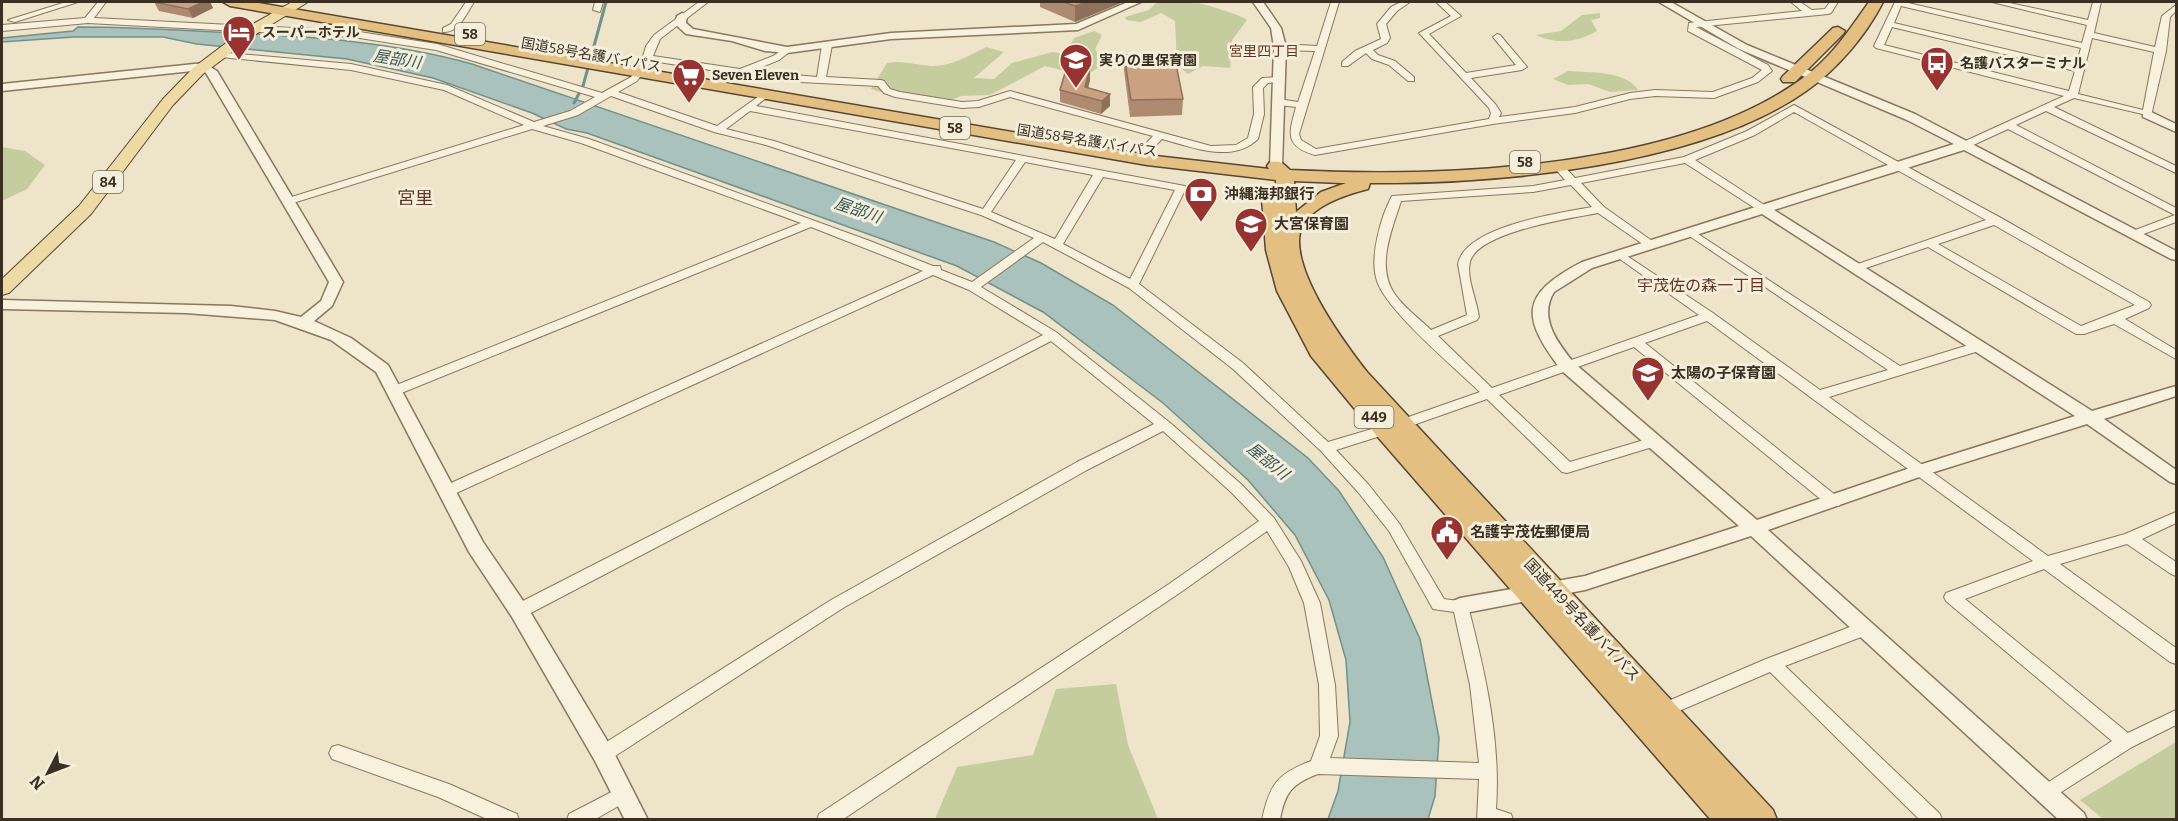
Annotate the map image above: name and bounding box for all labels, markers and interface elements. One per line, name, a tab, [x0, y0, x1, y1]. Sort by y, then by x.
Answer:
hotel icon: スーパーホテル	[221, 14, 257, 61]
road number: 58	[455, 23, 485, 45]
place label: スーパーホテル	[262, 24, 360, 41]
street label: 国道58号名護バイパス	[520, 34, 662, 76]
school or university icon: 実りの里保育園	[1058, 42, 1094, 89]
district label: 宮里四丁目	[1229, 43, 1299, 60]
bus stop icon: 名護バスターミナル	[1919, 45, 1955, 92]
water label: 屋部川	[372, 46, 424, 72]
place label: 実りの里保育園	[1099, 52, 1197, 69]
place label: 名護バスターミナル	[1960, 55, 2086, 72]
supermarket icon: Seven Eleven	[671, 57, 707, 104]
place label: Seven Eleven	[712, 67, 799, 84]
road number: 58	[940, 117, 970, 139]
street label: 国道58号名護バイパス	[1016, 122, 1158, 160]
road number: 58	[1510, 151, 1540, 173]
road number: 84	[93, 171, 123, 193]
bank icon: 沖縄海邦銀行	[1183, 176, 1219, 223]
place label: 沖縄海邦銀行	[1224, 185, 1314, 203]
district label: 宮里	[397, 187, 433, 209]
water label: 屋部川	[832, 193, 886, 227]
school or university icon: 大宮保育園	[1233, 206, 1269, 253]
place label: 大宮保育園	[1274, 215, 1349, 233]
district label: 宇茂佐の森一丁目	[1637, 276, 1765, 295]
school or university icon: 太陽の子保育園	[1630, 355, 1666, 402]
place label: 太陽の子保育園	[1671, 364, 1776, 382]
road number: 449	[1354, 406, 1394, 428]
water label: 屋部川	[1243, 439, 1294, 485]
public building icon: 名護宇茂佐郵便局	[1429, 514, 1465, 561]
place label: 名護宇茂佐郵便局	[1470, 523, 1590, 541]
street label: 国道449号名護バイパス	[1520, 555, 1644, 685]
north arrow	[18, 743, 78, 803]
text: N	[26, 772, 48, 794]

